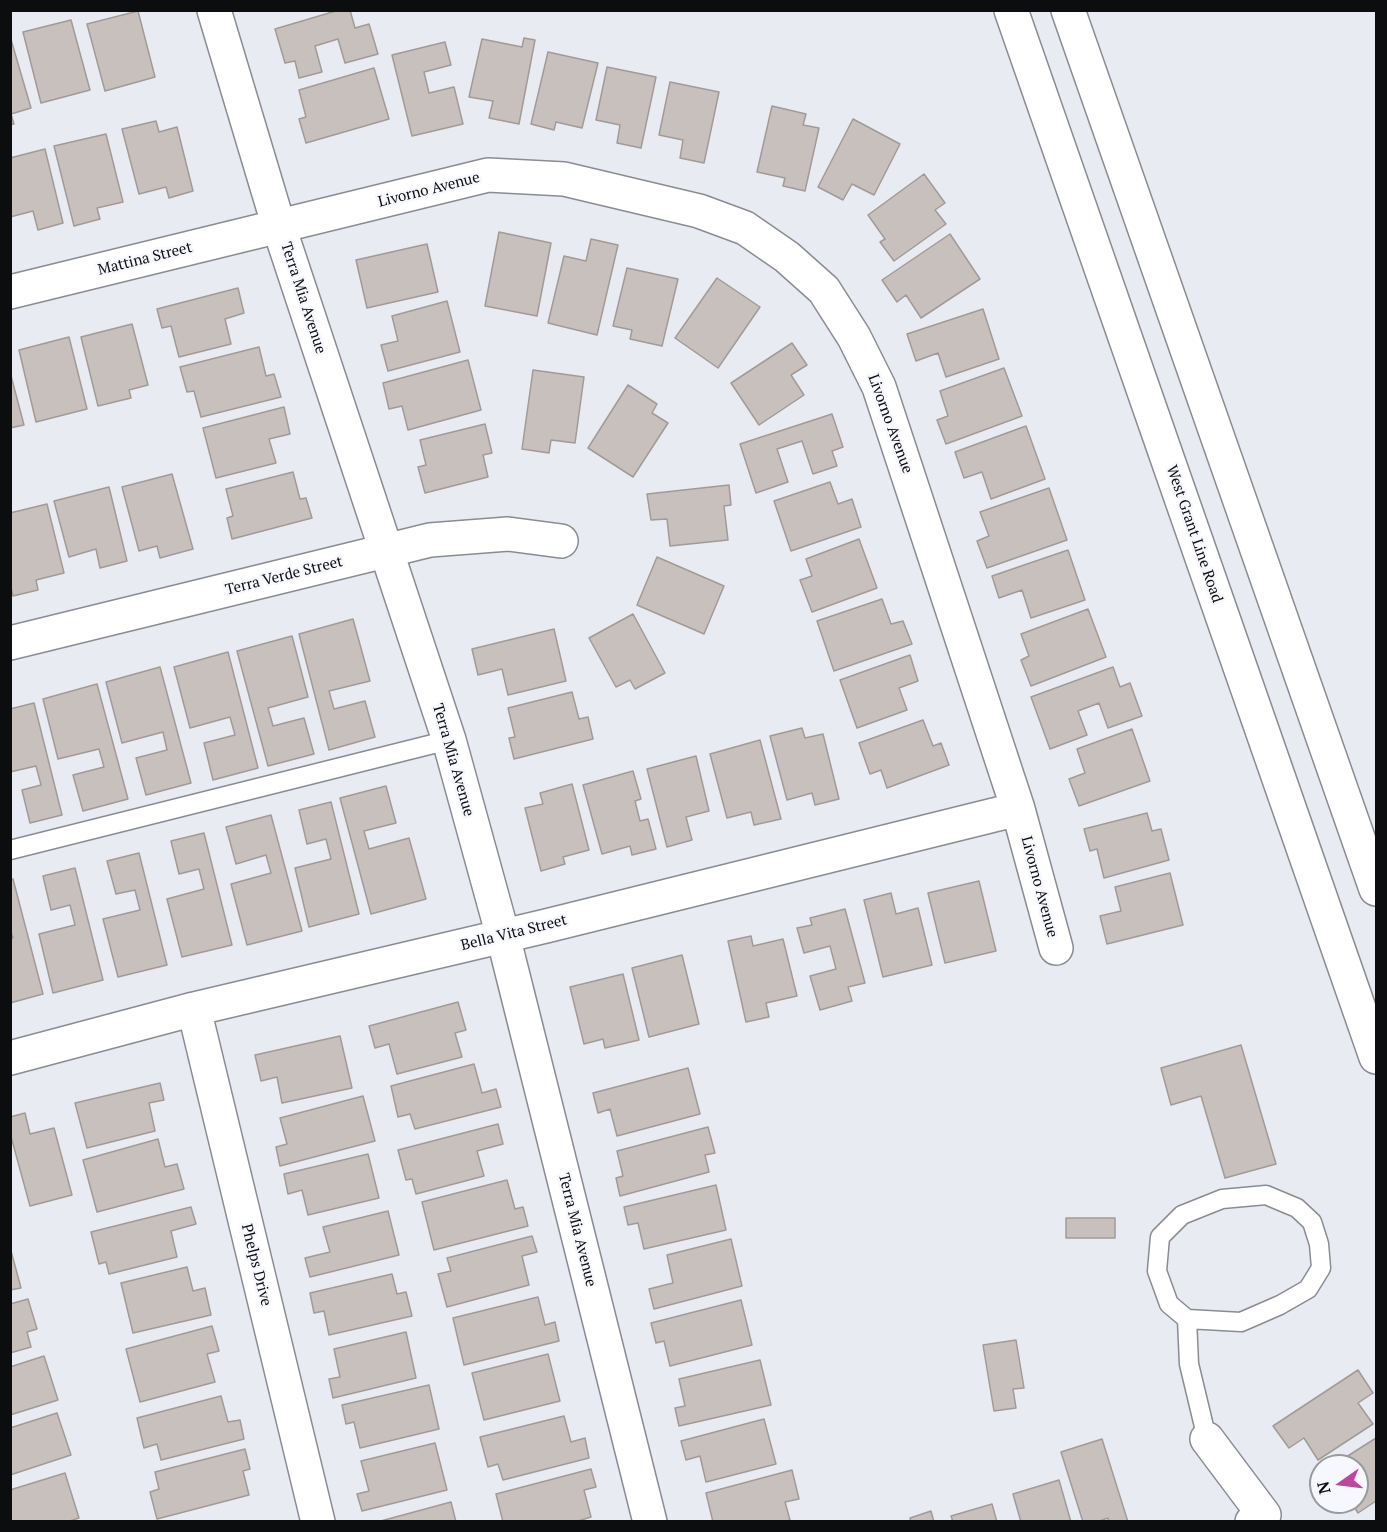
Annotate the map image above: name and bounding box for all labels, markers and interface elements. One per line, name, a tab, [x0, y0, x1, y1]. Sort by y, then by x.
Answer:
street label: Livorno Avenue	[376, 169, 482, 211]
street label: Mattina Street	[96, 239, 194, 279]
street label: Terra Mia Avenue	[276, 240, 330, 356]
street label: Livorno Avenue	[864, 372, 916, 476]
street label: West Grant Line Road	[1162, 463, 1226, 605]
street label: Terra Verde Street	[223, 553, 345, 599]
street label: Terra Mia Avenue	[428, 702, 478, 818]
street label: Livorno Avenue	[1017, 834, 1061, 940]
street label: Bella Vita Street	[459, 911, 569, 955]
street label: Terra Mia Avenue	[554, 1171, 600, 1289]
street label: Phelps Drive	[237, 1222, 275, 1308]
north arrow	[1309, 1454, 1369, 1514]
text: N	[1311, 1479, 1336, 1496]

